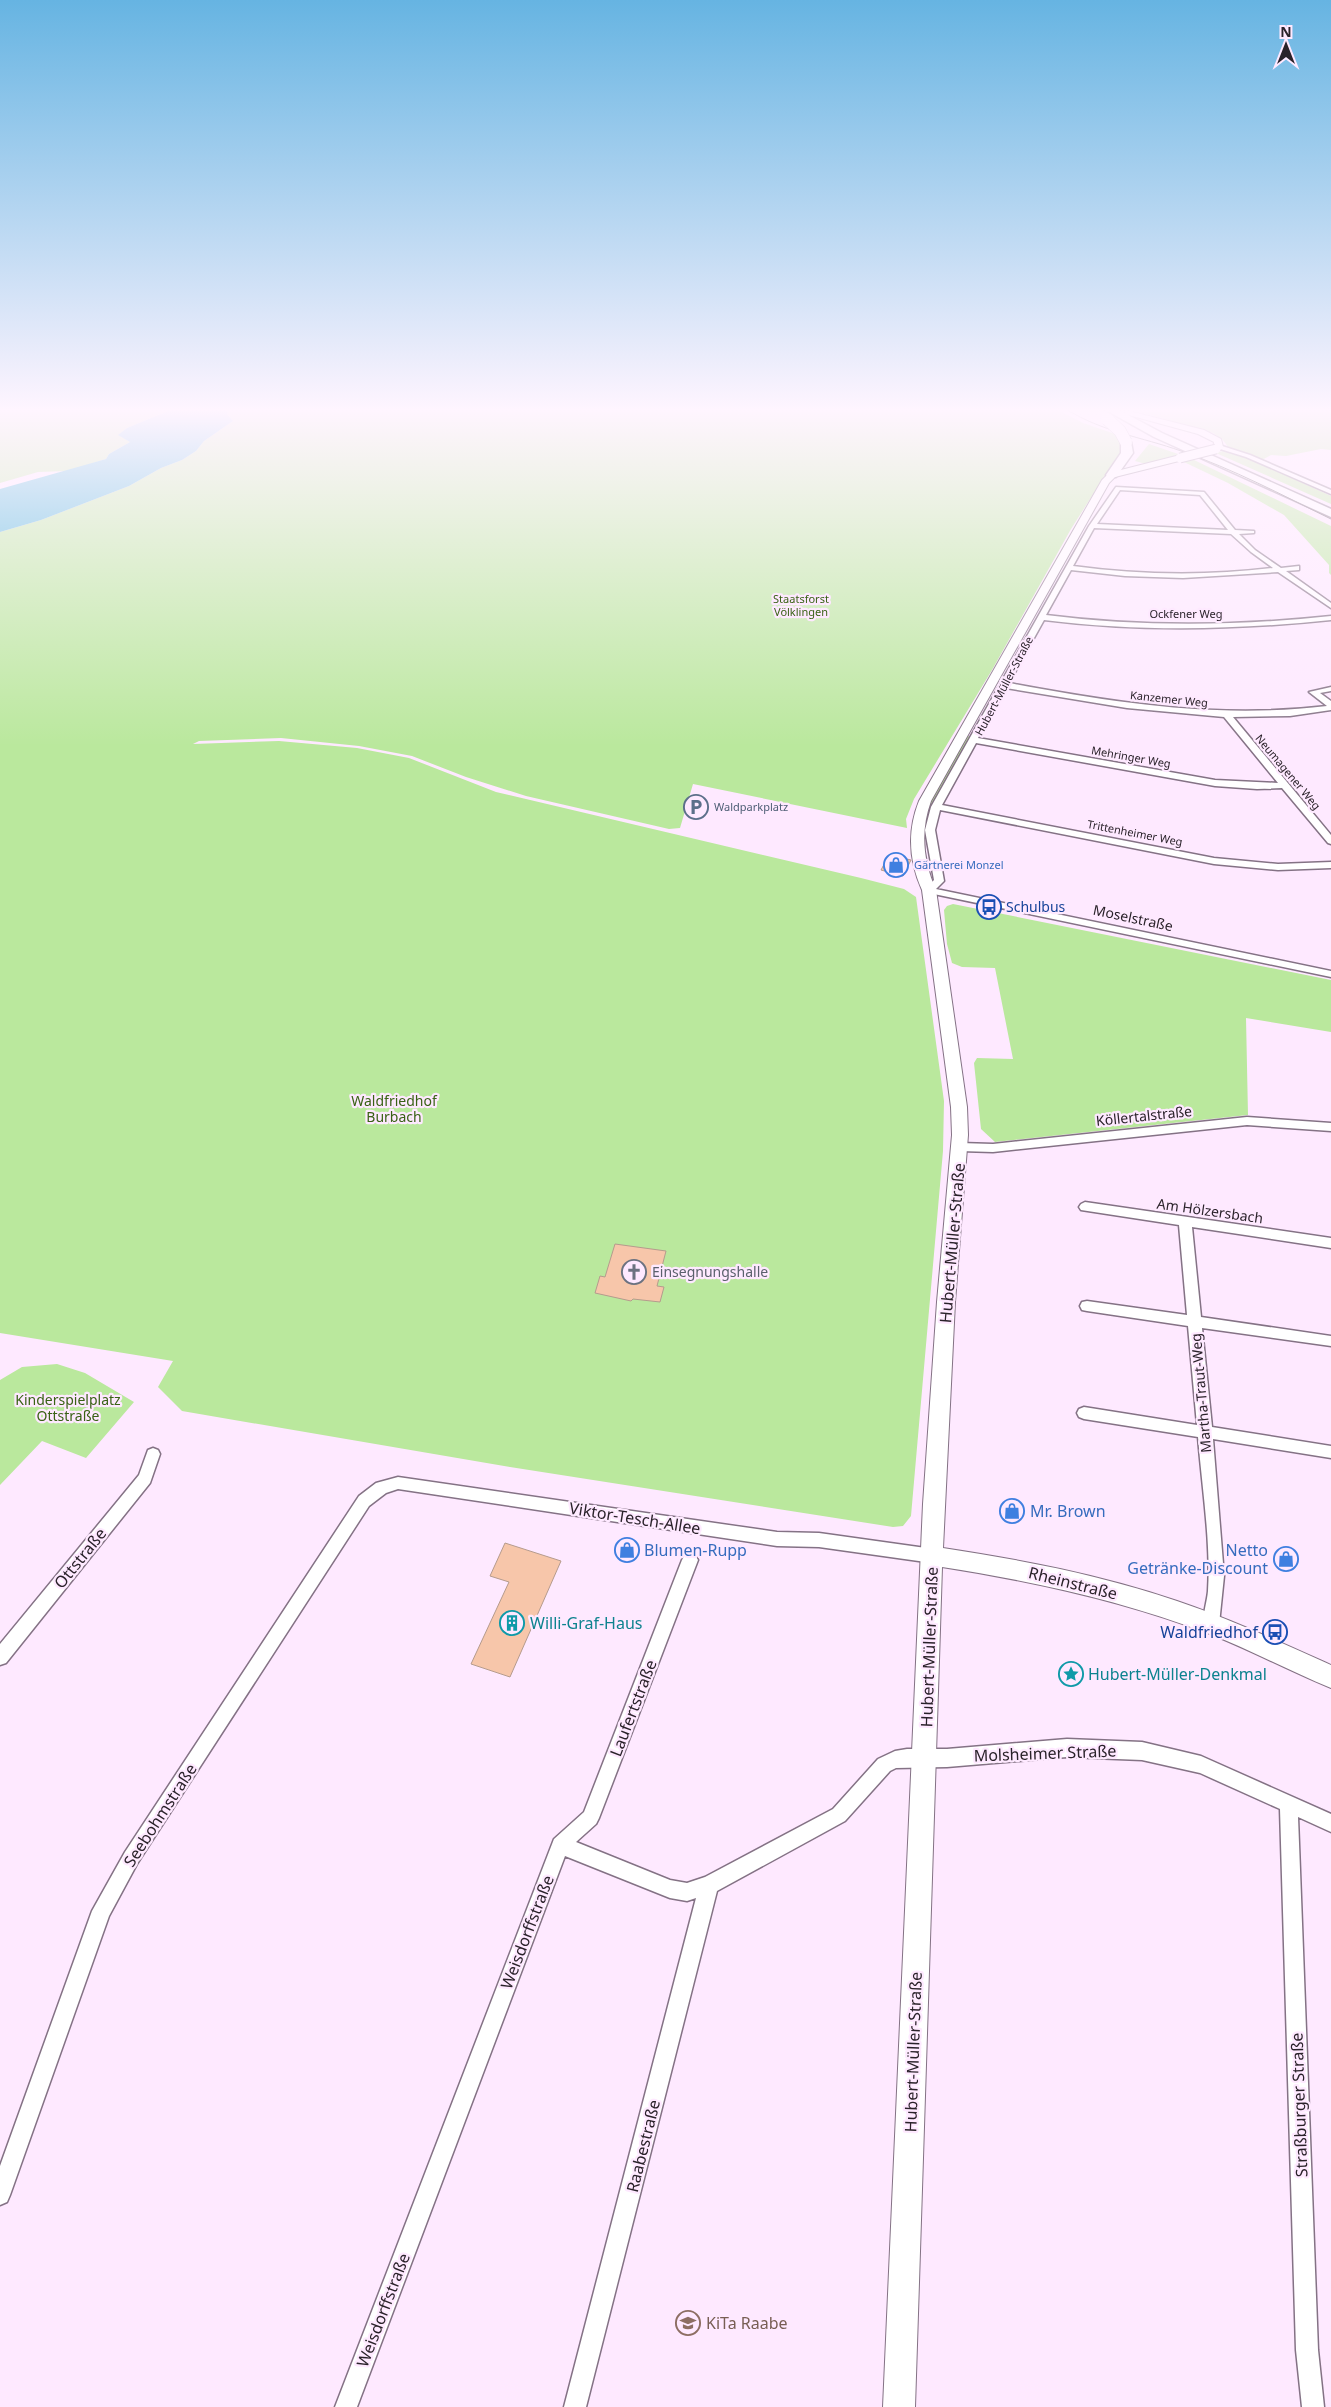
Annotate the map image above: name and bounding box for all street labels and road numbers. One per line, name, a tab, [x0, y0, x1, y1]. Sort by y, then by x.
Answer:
street label: Ockfener Weg	[1149, 606, 1223, 621]
street label: Hubert-Müller-Straße	[971, 634, 1036, 738]
street label: Kanzemer Weg	[1129, 687, 1209, 710]
street label: Neumagener Weg	[1252, 731, 1324, 813]
street label: Mehringer Weg	[1090, 742, 1172, 771]
street label: Trittenheimer Weg	[1086, 816, 1184, 849]
street label: Moselstraße	[1091, 900, 1175, 935]
street label: Köllertalstraße	[1095, 1101, 1193, 1130]
street label: Hubert-Müller-Straße	[934, 1162, 970, 1324]
street label: Am Hölzersbach	[1156, 1194, 1264, 1227]
street label: Martha-Traut-Weg	[1186, 1333, 1215, 1454]
street label: Viktor-Tesch-Allee	[568, 1497, 702, 1539]
street label: Ottstraße	[49, 1523, 111, 1593]
street label: Rheinstraße	[1026, 1561, 1120, 1605]
street label: Hubert-Müller-Straße	[915, 1566, 943, 1728]
street label: Laufertstraße	[604, 1656, 662, 1760]
street label: Molsheimer Straße	[973, 1740, 1117, 1766]
street label: Seebohmstraße	[118, 1759, 202, 1871]
street label: Weisdorffstraße	[495, 1872, 559, 1992]
street label: Hubert-Müller-Straße	[899, 1971, 927, 2133]
street label: Straßburger Straße	[1285, 2032, 1313, 2178]
street label: Raabestraße	[621, 2097, 665, 2195]
street label: Weisdorffstraße	[351, 2250, 415, 2370]

